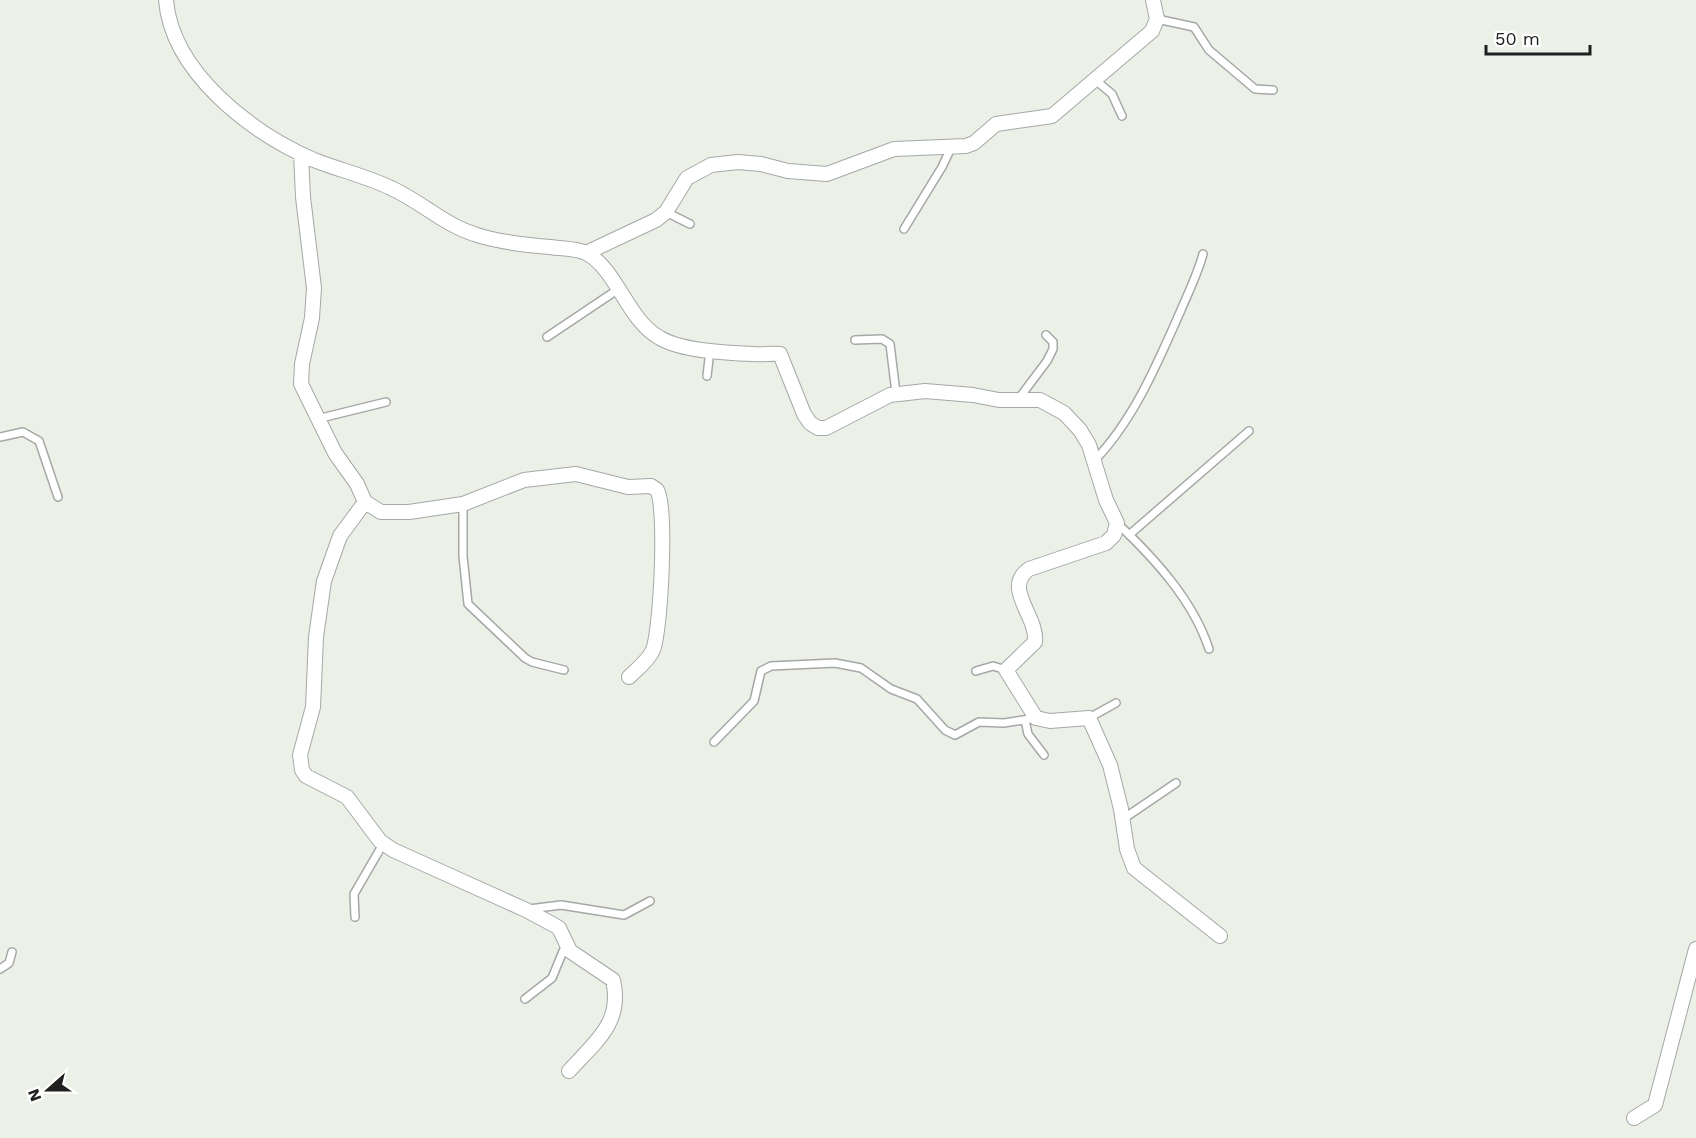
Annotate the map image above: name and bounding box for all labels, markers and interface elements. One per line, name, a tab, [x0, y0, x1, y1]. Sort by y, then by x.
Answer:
scale bar	[1486, 18, 1590, 56]
text: 50 m	[1495, 28, 1540, 49]
north arrow	[18, 1060, 78, 1120]
text: N	[23, 1086, 45, 1104]

